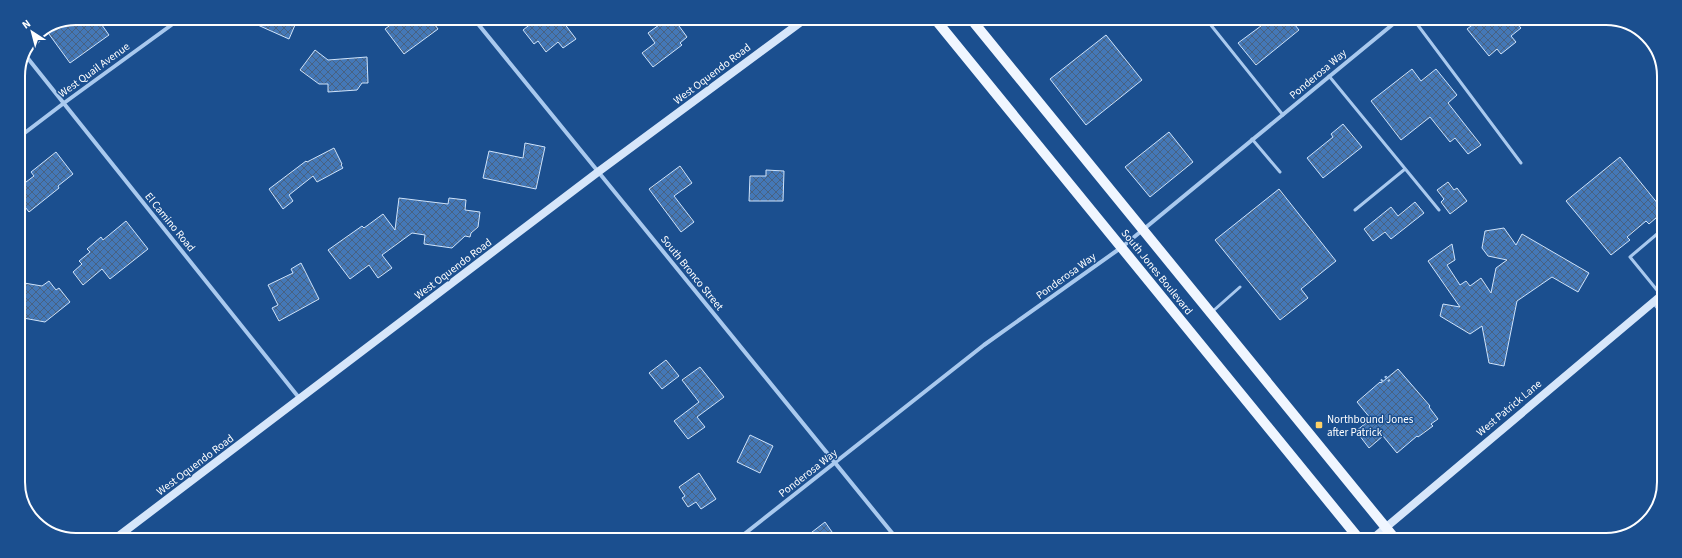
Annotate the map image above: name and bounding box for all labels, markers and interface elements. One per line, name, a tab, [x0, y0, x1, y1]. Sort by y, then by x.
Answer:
north arrow	[12, 12, 52, 52]
text: N	[19, 16, 34, 33]
street label: West Quail Avenue	[55, 39, 133, 101]
street label: West Oquendo Road	[670, 40, 754, 108]
street label: Ponderosa Way	[1286, 46, 1350, 102]
street label: El Camino Road	[141, 189, 199, 255]
street label: South Jones Boulevard	[1118, 226, 1196, 318]
street label: South Bronco Street	[657, 232, 727, 314]
street label: West Oquendo Road	[411, 235, 495, 303]
street label: Ponderosa Way	[1033, 249, 1099, 303]
street label: West Patrick Lane	[1473, 376, 1545, 440]
place label: Northbound Jones after Patrick	[1327, 412, 1414, 440]
marker: Northbound Jones after Patrick	[1314, 420, 1324, 430]
street label: West Oquendo Road	[153, 431, 237, 499]
street label: Ponderosa Way	[776, 445, 840, 501]

